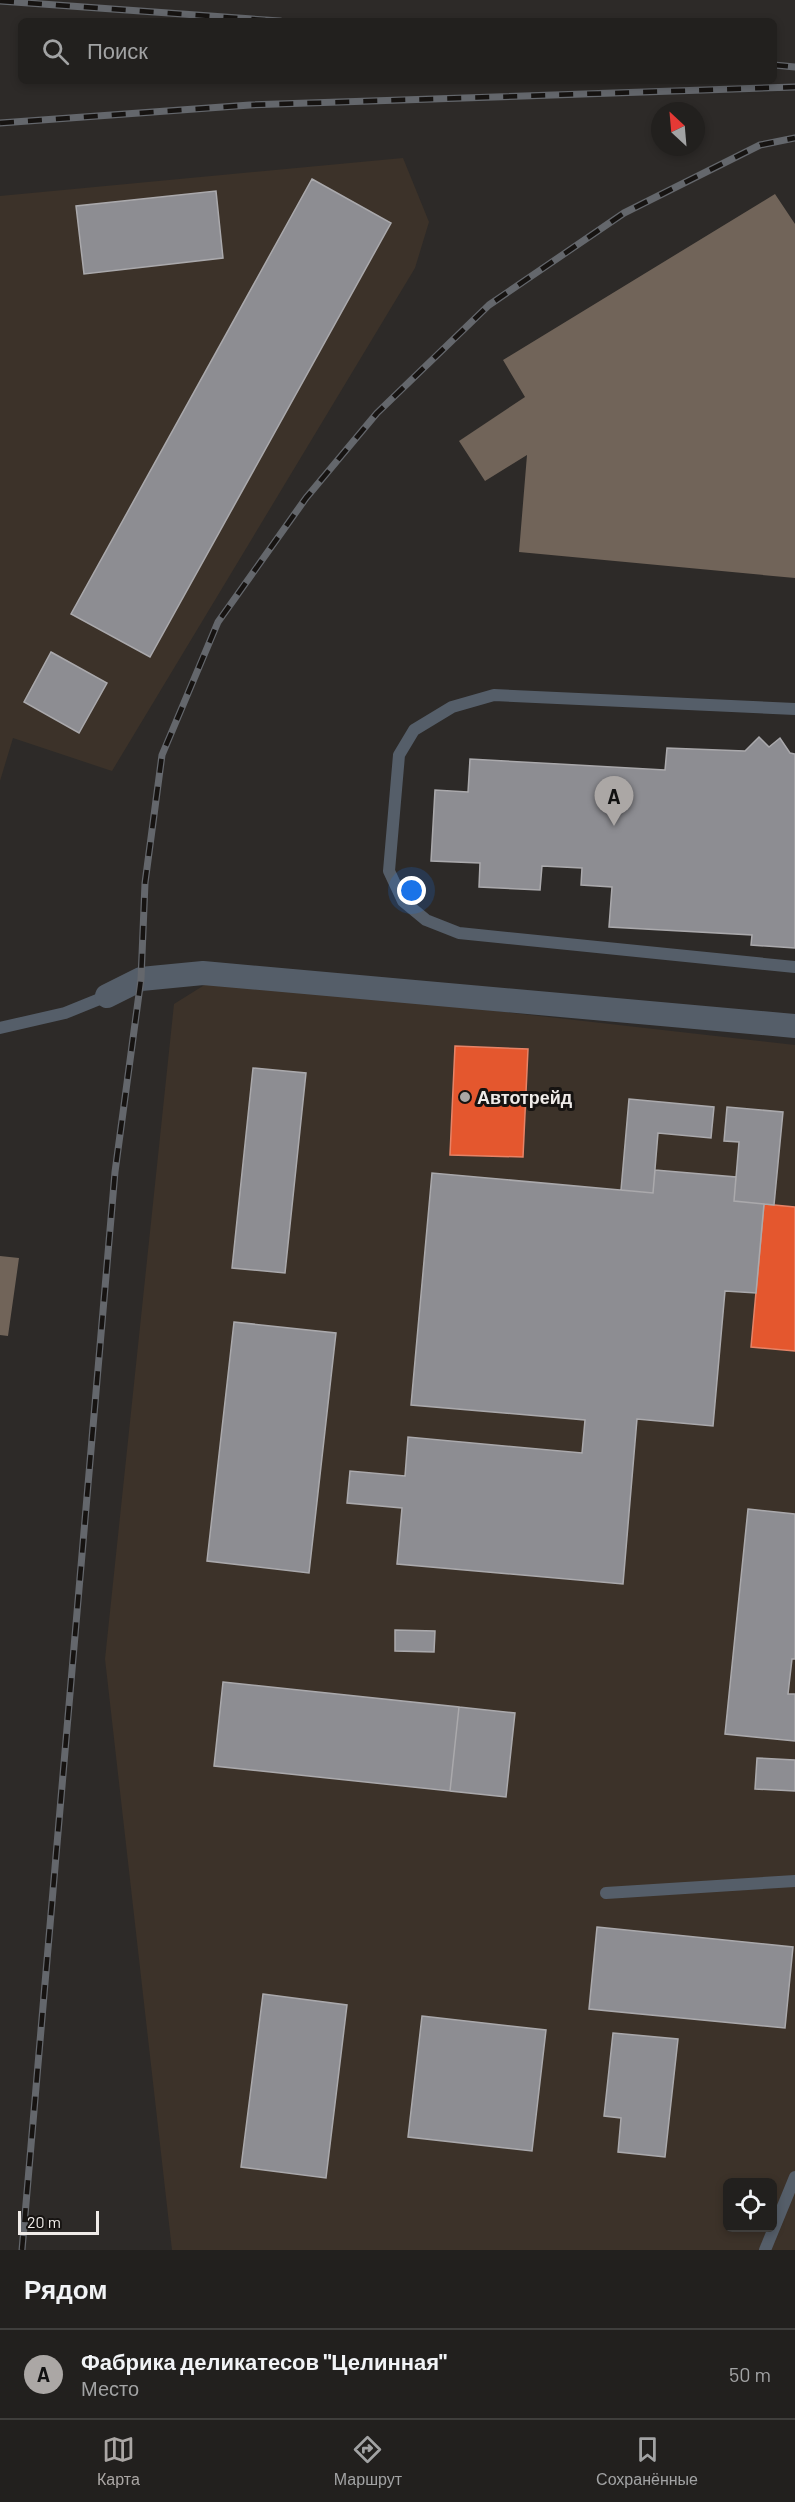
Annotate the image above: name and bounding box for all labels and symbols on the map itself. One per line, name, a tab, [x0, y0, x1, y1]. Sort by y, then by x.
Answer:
north arrow	[651, 102, 705, 156]
pin: A	[594, 776, 634, 826]
your location	[397, 876, 426, 905]
place label: Автотрейд	[477, 1086, 573, 1108]
marker: Автотрейд	[458, 1090, 472, 1104]
scale bar	[18, 2208, 99, 2236]

